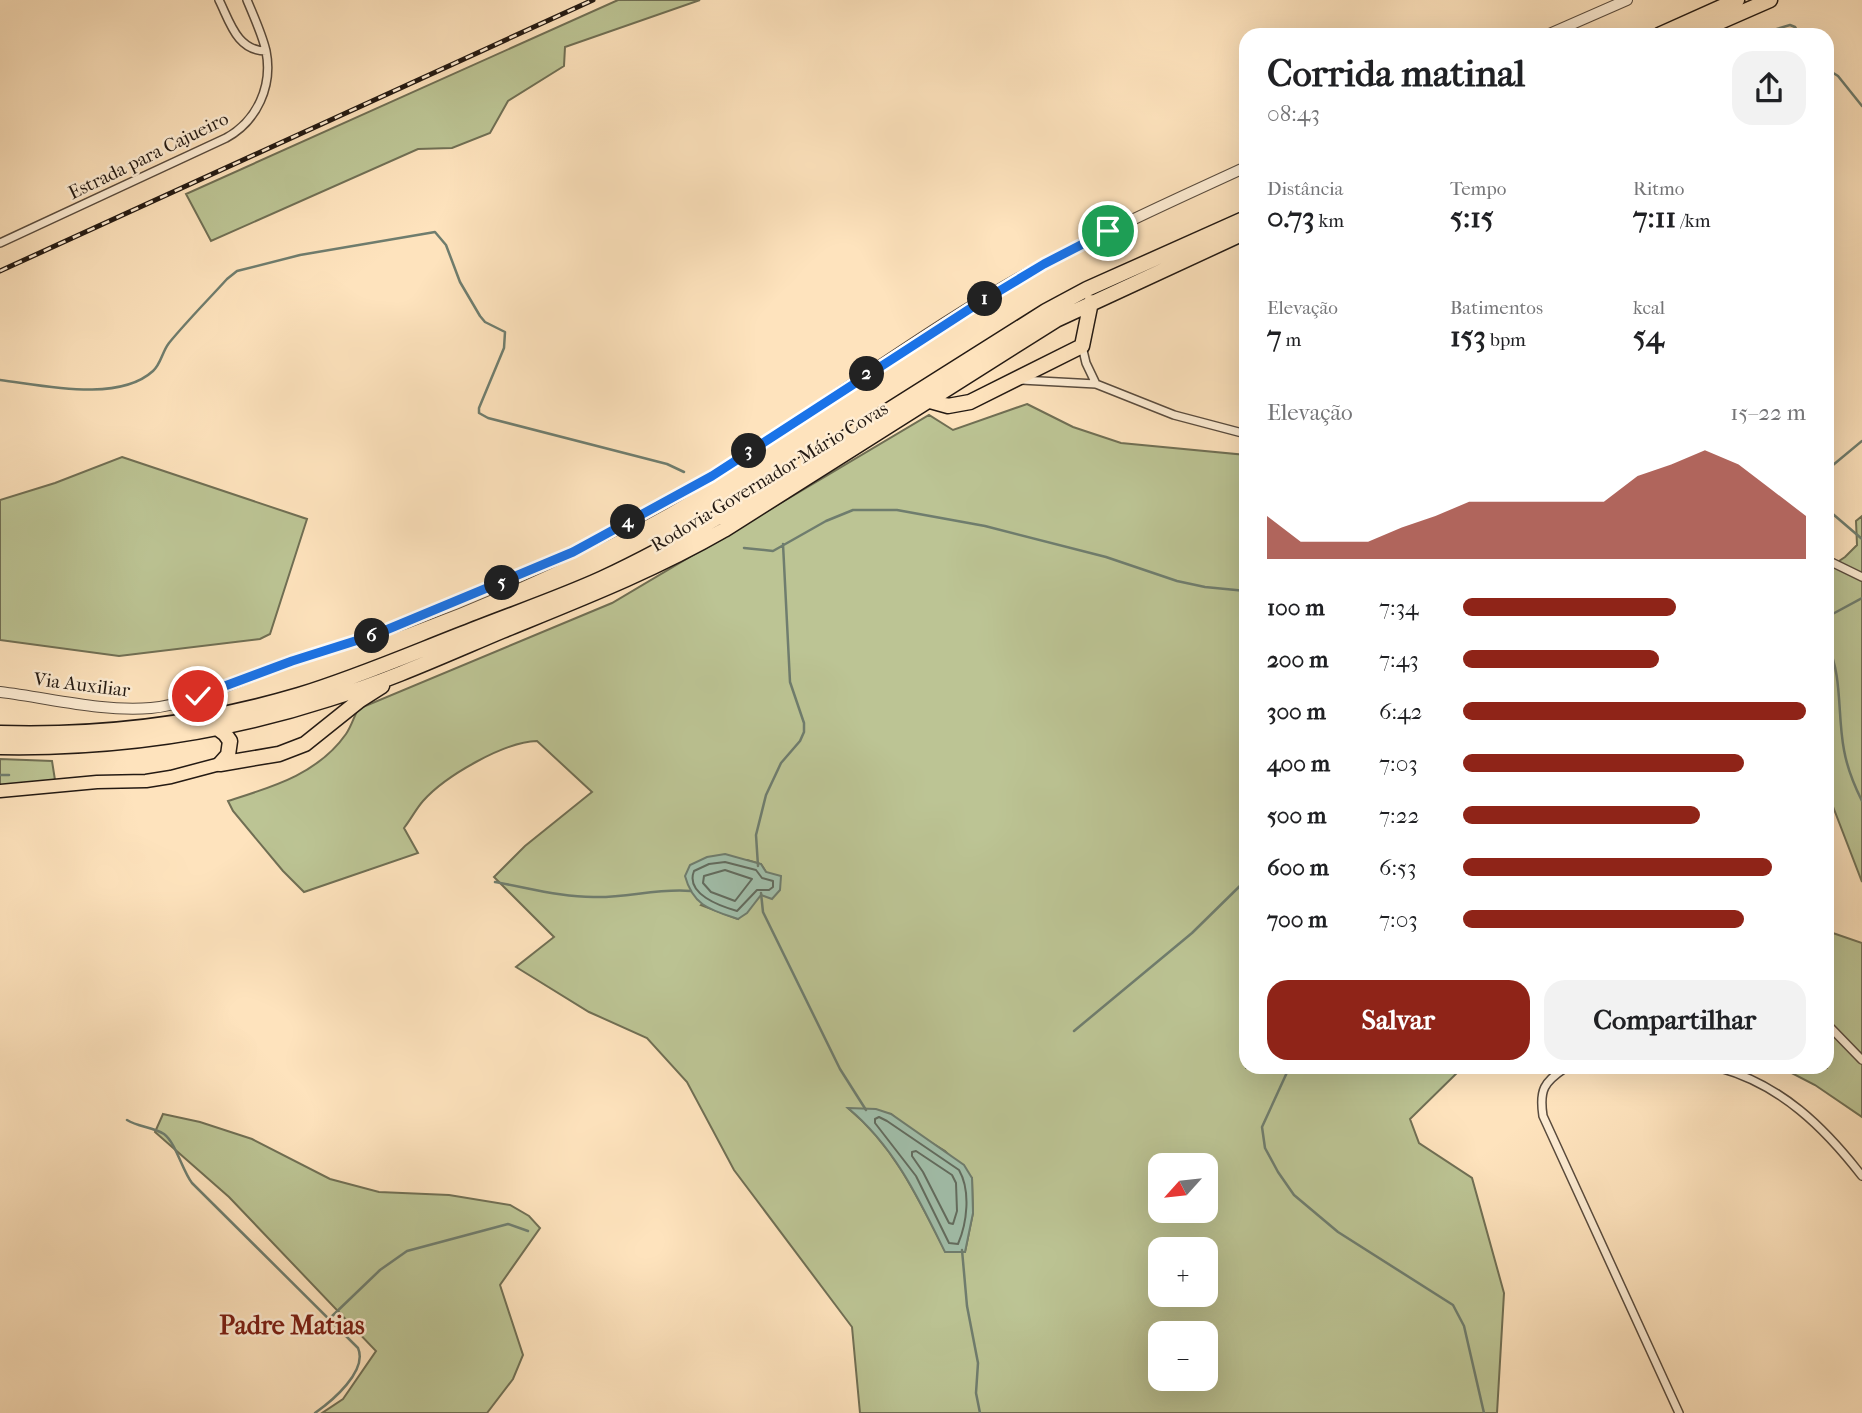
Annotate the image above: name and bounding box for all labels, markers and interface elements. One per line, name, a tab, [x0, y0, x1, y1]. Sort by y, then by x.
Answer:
text: Corrida matinal	[1267, 51, 1525, 96]
button: share	[1732, 51, 1806, 125]
text: 08:43	[1267, 100, 1320, 127]
street label: Estrada para Cajueiro	[65, 107, 232, 204]
text: Distância	[1267, 178, 1343, 200]
text: Tempo	[1450, 178, 1506, 200]
text: Ritmo	[1633, 178, 1684, 200]
text: 0.73	[1267, 200, 1314, 235]
text: 5:15	[1450, 200, 1494, 235]
text: 7:11	[1633, 200, 1676, 235]
pin	[1078, 201, 1138, 261]
text: km	[1314, 210, 1344, 232]
text: /km	[1676, 210, 1710, 232]
icon: arrive	[1089, 212, 1127, 250]
pin: 1	[968, 282, 1002, 316]
text: 1	[981, 287, 988, 309]
text: Elevação	[1267, 297, 1338, 319]
text: Batimentos	[1450, 297, 1543, 319]
text: kcal	[1633, 297, 1665, 319]
text: 7	[1267, 319, 1281, 354]
text: 153	[1450, 319, 1486, 354]
text: 54	[1633, 319, 1664, 354]
text: m	[1281, 329, 1301, 351]
text: bpm	[1486, 329, 1526, 351]
pin: 2	[850, 356, 884, 392]
text: 2	[862, 362, 871, 384]
street label: Rodovia Governador Mário Covas	[647, 397, 892, 556]
text: Elevação	[1267, 399, 1353, 426]
text: 15–22 m	[1730, 399, 1806, 426]
pin: 3	[732, 434, 766, 468]
text: 3	[745, 439, 752, 461]
pin: 4	[610, 504, 646, 540]
text: 4	[622, 510, 633, 532]
pin: 5	[484, 566, 520, 600]
text: 5	[497, 571, 506, 593]
text: 100 m	[1267, 594, 1325, 621]
text: 7:34	[1379, 594, 1419, 621]
pin: 6	[354, 618, 390, 654]
text: 6	[366, 624, 377, 646]
text: 200 m	[1267, 646, 1328, 673]
text: 7:43	[1379, 646, 1419, 673]
pin	[168, 666, 228, 726]
street label: Via Auxiliar	[31, 668, 132, 702]
icon: check	[179, 677, 217, 715]
text: 300 m	[1267, 698, 1326, 725]
text: 6:42	[1379, 698, 1422, 725]
text: 400 m	[1267, 750, 1330, 777]
text: 7:03	[1379, 750, 1418, 777]
text: 500 m	[1267, 802, 1326, 829]
text: 7:22	[1379, 802, 1419, 829]
text: 600 m	[1267, 854, 1329, 881]
text: 6:53	[1379, 854, 1416, 881]
text: 700 m	[1267, 906, 1327, 933]
text: 7:03	[1379, 906, 1418, 933]
button: Salvar	[1267, 980, 1530, 1060]
button: Compartilhar	[1544, 980, 1806, 1060]
north arrow	[1148, 1153, 1218, 1223]
map controls	[1148, 1153, 1218, 1391]
button: +	[1148, 1237, 1218, 1307]
district label: Padre Matias	[219, 1310, 365, 1341]
button: −	[1148, 1321, 1218, 1391]

